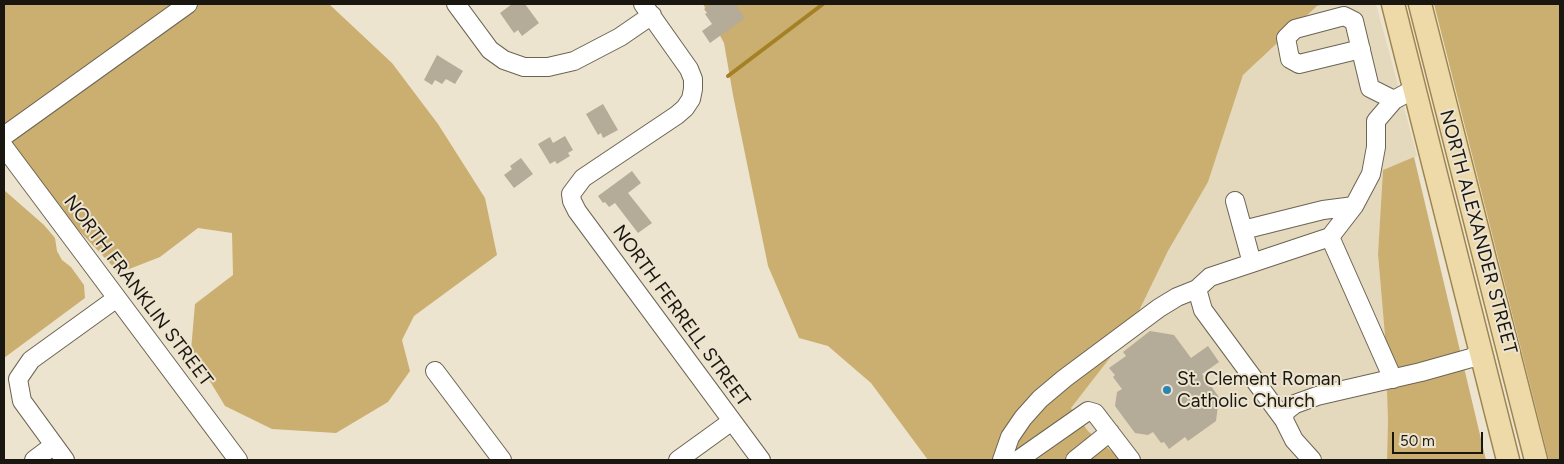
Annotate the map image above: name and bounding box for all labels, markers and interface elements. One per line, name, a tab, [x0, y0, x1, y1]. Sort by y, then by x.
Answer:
street label: NORTH ALEXANDER STREET	[1434, 107, 1522, 357]
street label: NORTH FRANKLIN STREET	[59, 191, 217, 391]
street label: NORTH FERRELL STREET	[607, 221, 755, 411]
place label: St. Clement Roman Catholic Church	[1177, 368, 1341, 412]
marker: St. Clement Roman Catholic Church	[1161, 384, 1173, 396]
scale bar	[1394, 422, 1485, 454]
text: 50 m	[1400, 432, 1435, 450]

